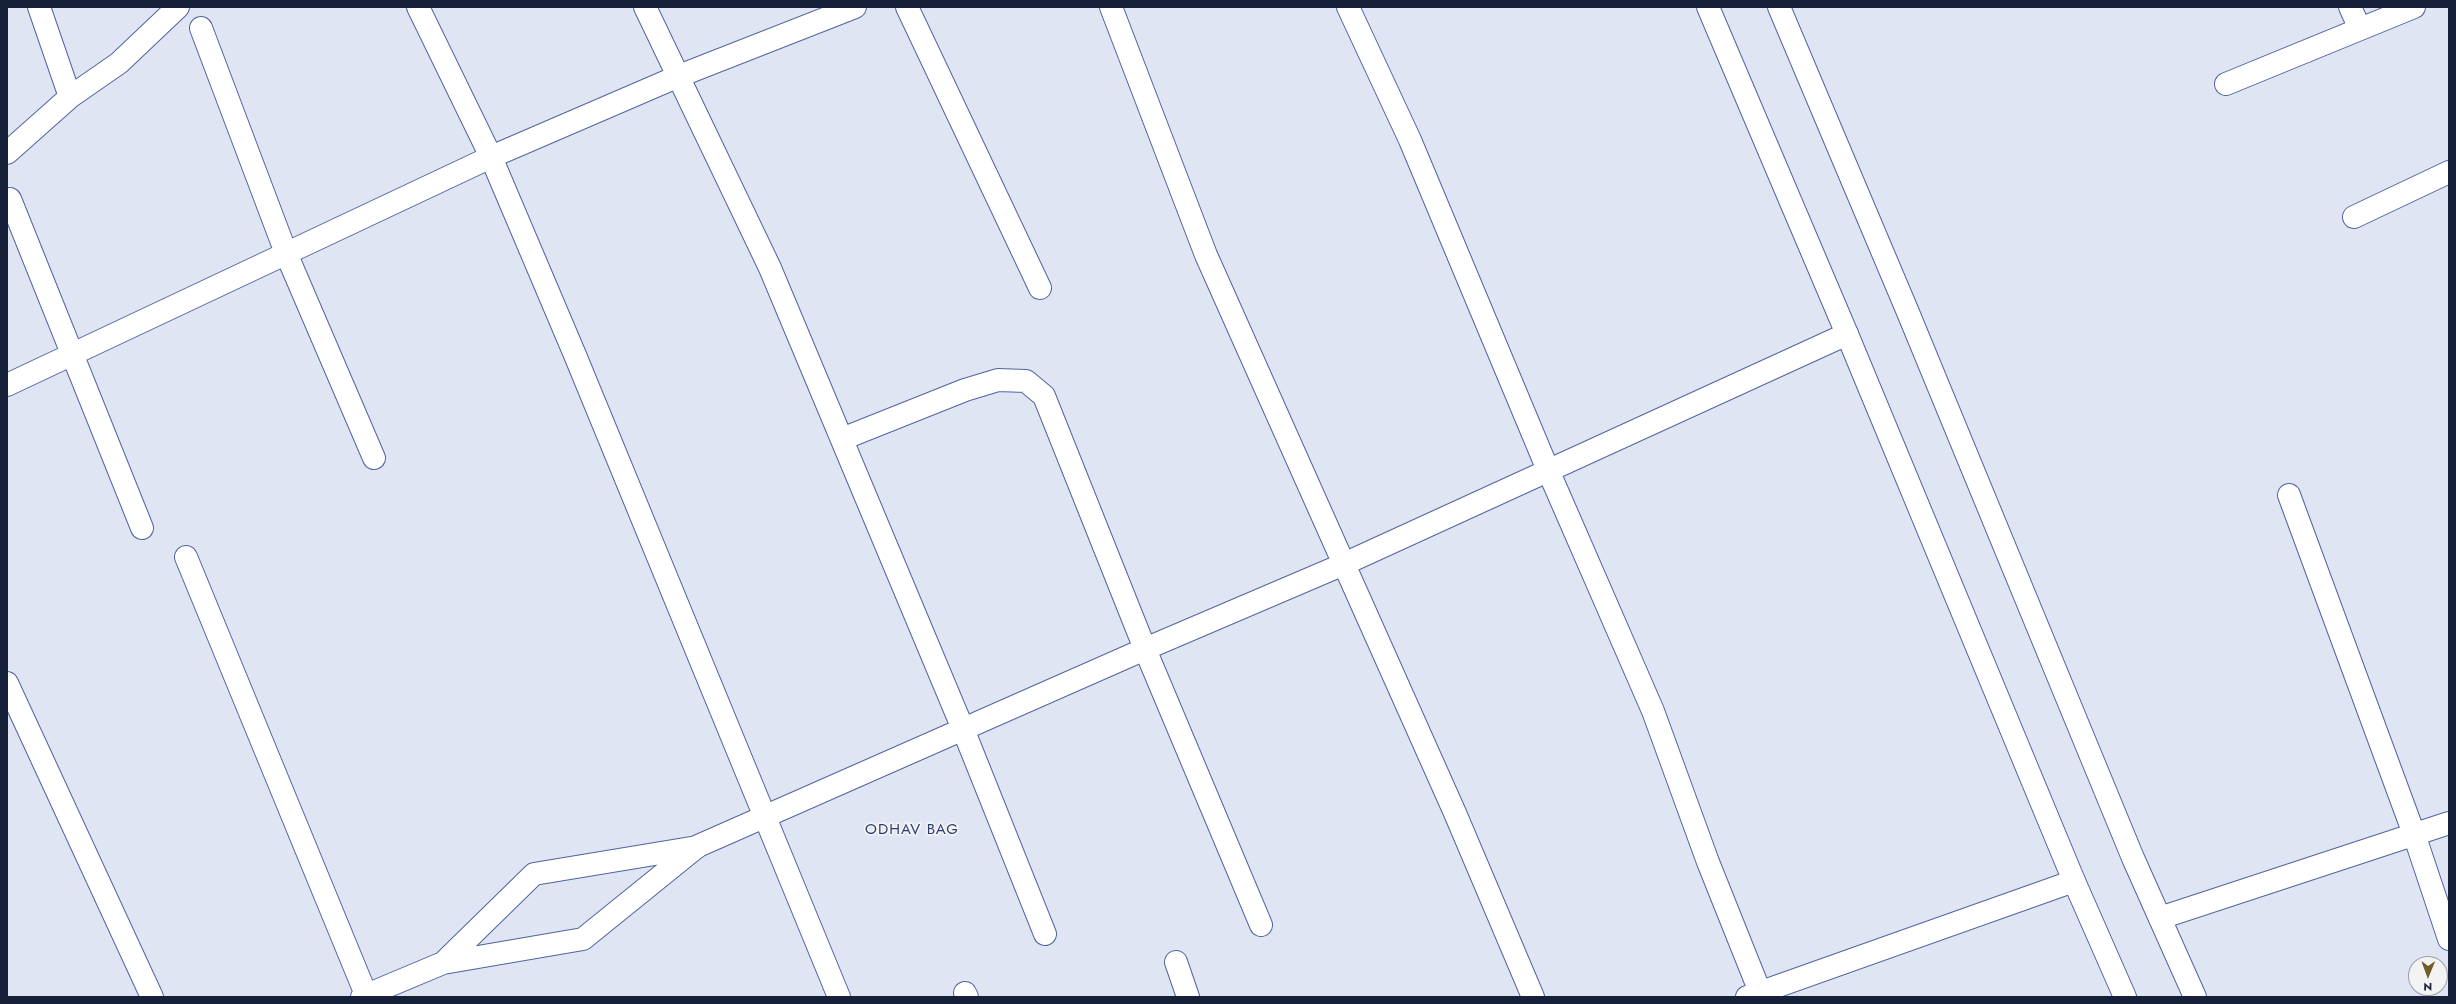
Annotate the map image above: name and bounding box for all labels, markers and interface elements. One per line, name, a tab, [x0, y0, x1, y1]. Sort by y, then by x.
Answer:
district label: ODHAV BAG	[865, 821, 959, 839]
north arrow	[2408, 956, 2448, 996]
text: N	[2423, 979, 2432, 995]

